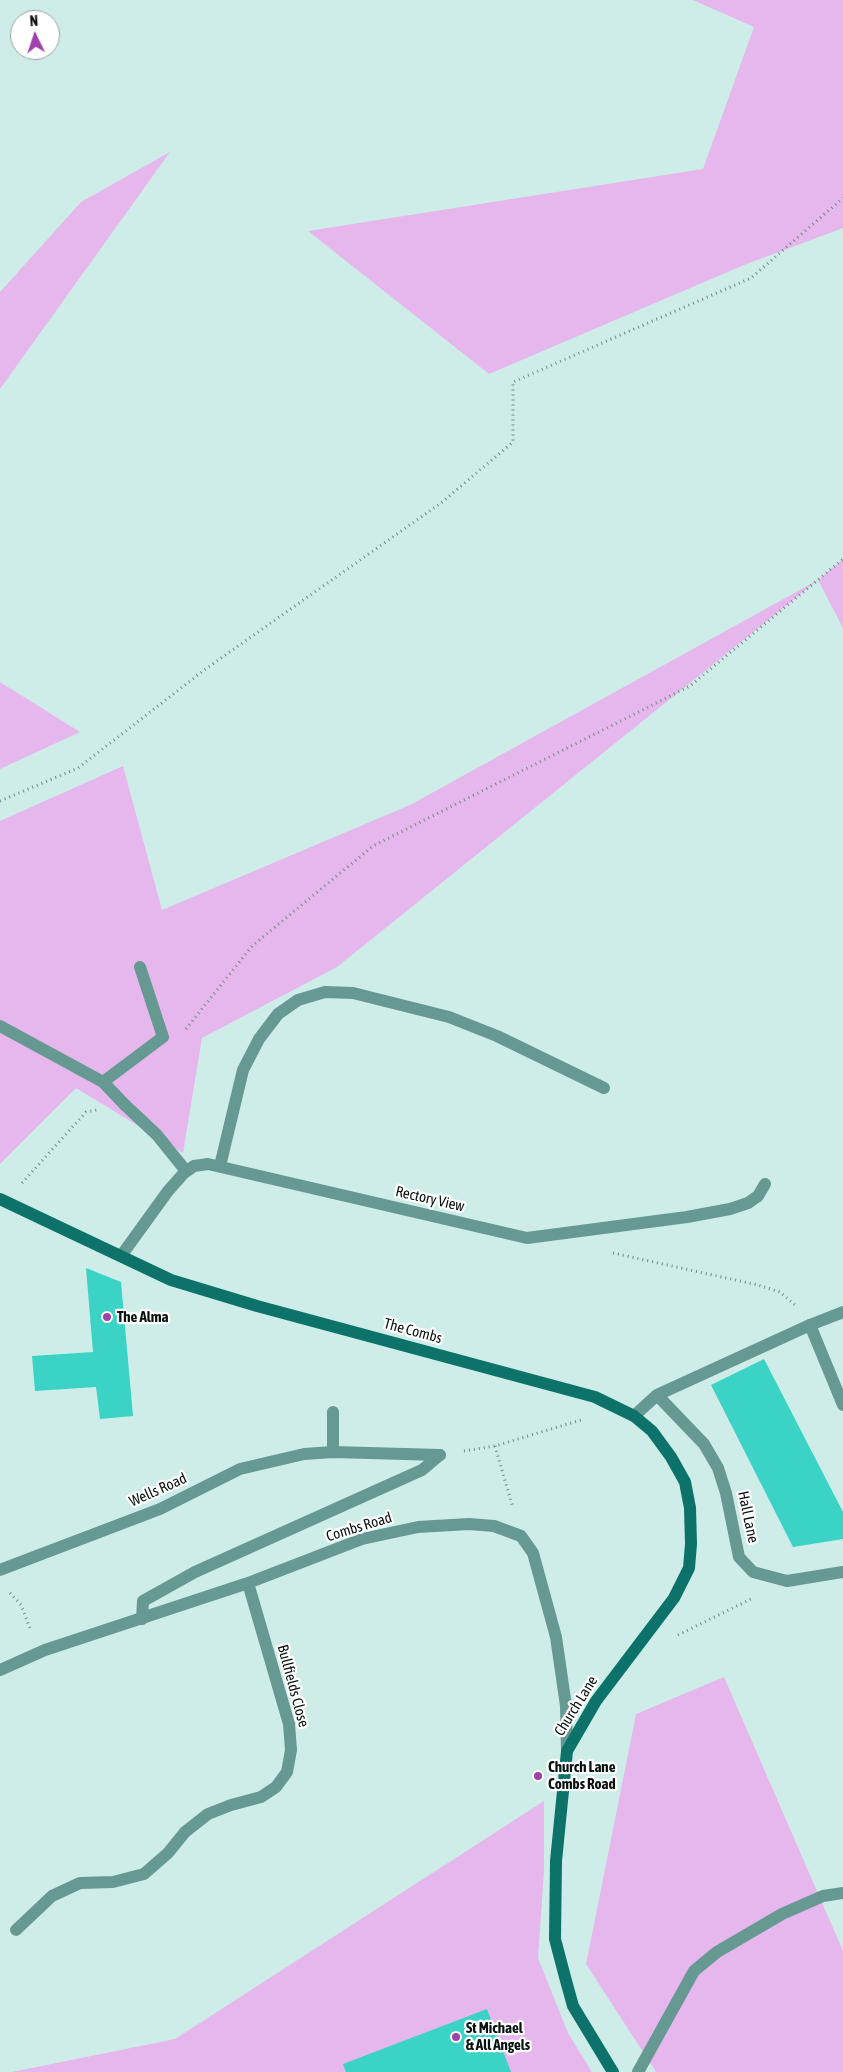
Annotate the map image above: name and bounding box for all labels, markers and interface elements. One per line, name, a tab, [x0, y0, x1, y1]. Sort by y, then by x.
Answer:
north arrow	[10, 10, 60, 60]
text: N	[29, 13, 39, 29]
street label: Rectory View	[394, 1182, 466, 1216]
place label: The Alma	[117, 1308, 169, 1326]
marker: The Alma	[101, 1311, 113, 1323]
street label: The Combs	[382, 1315, 444, 1347]
street label: Wells Road	[126, 1469, 190, 1511]
street label: Hall Lane	[734, 1489, 762, 1545]
street label: Combs Road	[324, 1508, 394, 1546]
street label: Bullfields Close	[273, 1643, 313, 1729]
street label: Church Lane	[550, 1673, 602, 1739]
place label: Church Lane Combs Road	[548, 1758, 616, 1793]
marker: Church Lane Combs Road	[532, 1770, 544, 1782]
place label: St Michael & All Angels	[466, 2019, 530, 2054]
marker: St Michael & All Angels	[450, 2031, 462, 2043]

